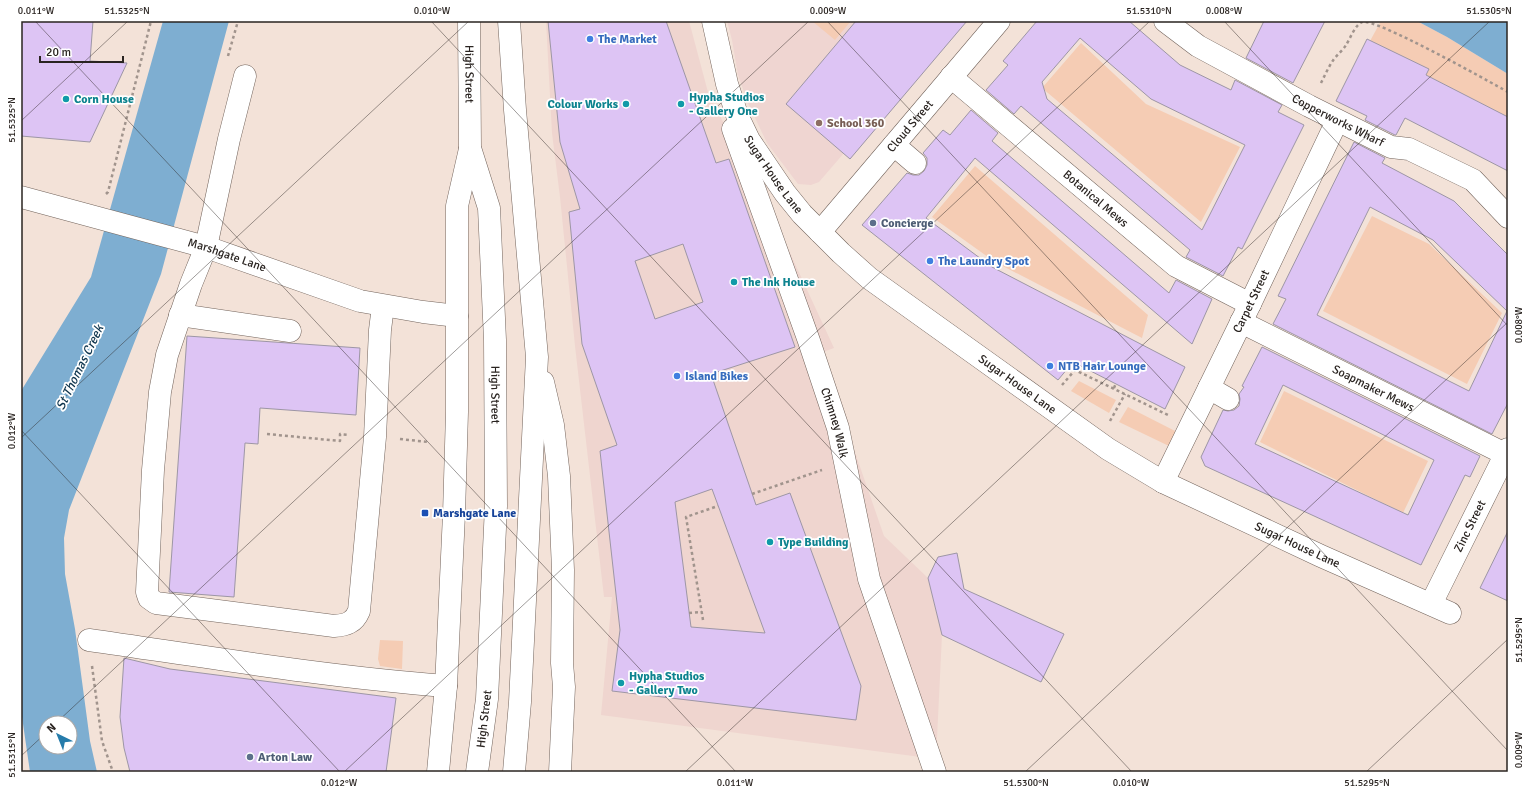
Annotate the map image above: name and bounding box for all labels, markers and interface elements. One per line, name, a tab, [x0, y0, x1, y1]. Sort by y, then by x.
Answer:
text: 0.011°W	[18, 5, 55, 17]
text: 51.5325°N	[104, 5, 150, 17]
text: 0.010°W	[414, 5, 451, 17]
text: 0.009°W	[810, 5, 847, 17]
text: 51.5310°N	[1126, 5, 1172, 17]
text: 0.008°W	[1206, 5, 1243, 17]
text: 51.5305°N	[1466, 5, 1512, 17]
place label: The Market	[598, 32, 657, 47]
marker: The Market	[585, 34, 595, 44]
scale bar	[40, 38, 123, 64]
text: 20 m	[46, 45, 71, 60]
street label: High Street	[461, 45, 477, 103]
place label: Hypha Studios - Gallery One	[689, 90, 765, 119]
street label: Copperworks Wharf	[1289, 91, 1387, 151]
place label: Corn House	[74, 92, 134, 107]
marker: Corn House	[61, 94, 71, 104]
text: 51.5325°N	[6, 97, 18, 143]
place label: Colour Works	[548, 97, 619, 112]
street label: Cloud Street	[884, 97, 937, 156]
marker: Colour Works	[621, 99, 631, 109]
marker: Hypha Studios - Gallery One	[676, 99, 686, 109]
place label: School 360	[827, 116, 885, 131]
marker: School 360	[814, 118, 824, 128]
street label: Sugar House Lane	[740, 133, 806, 217]
street label: Botanical Mews	[1060, 167, 1131, 231]
place label: Concierge	[881, 216, 933, 231]
marker: Concierge	[868, 218, 878, 228]
street label: Marshgate Lane	[186, 235, 268, 276]
place label: The Laundry Spot	[938, 254, 1029, 269]
marker: The Laundry Spot	[925, 256, 935, 266]
street label: Carpet Street	[1230, 268, 1273, 336]
place label: The Ink House	[742, 275, 815, 290]
marker: The Ink House	[729, 277, 739, 287]
text: 0.008°W	[1513, 306, 1525, 343]
water label: St Thomas Creek	[52, 321, 108, 412]
street label: Sugar House Lane	[975, 352, 1059, 418]
place label: NTB Hair Lounge	[1058, 359, 1146, 374]
marker: NTB Hair Lounge	[1045, 361, 1055, 371]
street label: Soapmaker Mews	[1330, 362, 1417, 415]
street label: High Street	[487, 366, 503, 424]
place label: Island Bikes	[685, 369, 749, 384]
marker: Island Bikes	[672, 371, 682, 381]
street label: Chimney Walk	[817, 386, 851, 459]
text: 0.012°W	[6, 412, 18, 449]
street label: Zinc Street	[1451, 498, 1489, 555]
place label: Marshgate Lane	[433, 506, 516, 521]
marker: Marshgate Lane	[420, 508, 430, 518]
street label: Sugar House Lane	[1252, 519, 1342, 571]
place label: Type Building	[778, 535, 849, 550]
marker: Type Building	[765, 537, 775, 547]
text: 51.5295°N	[1513, 617, 1525, 663]
place label: Hypha Studios - Gallery Two	[629, 669, 705, 698]
marker: Hypha Studios - Gallery Two	[616, 678, 626, 688]
street label: High Street	[474, 689, 495, 749]
north arrow	[38, 715, 78, 755]
text: N	[44, 721, 59, 735]
text: 0.009°W	[1513, 731, 1525, 768]
text: 51.5315°N	[6, 732, 18, 778]
place label: Arton Law	[258, 750, 313, 765]
marker: Arton Law	[245, 752, 255, 762]
text: 0.012°W	[321, 777, 358, 789]
text: 0.011°W	[717, 777, 754, 789]
text: 51.5300°N	[1003, 777, 1049, 789]
text: 0.010°W	[1113, 777, 1150, 789]
text: 51.5295°N	[1344, 777, 1390, 789]

